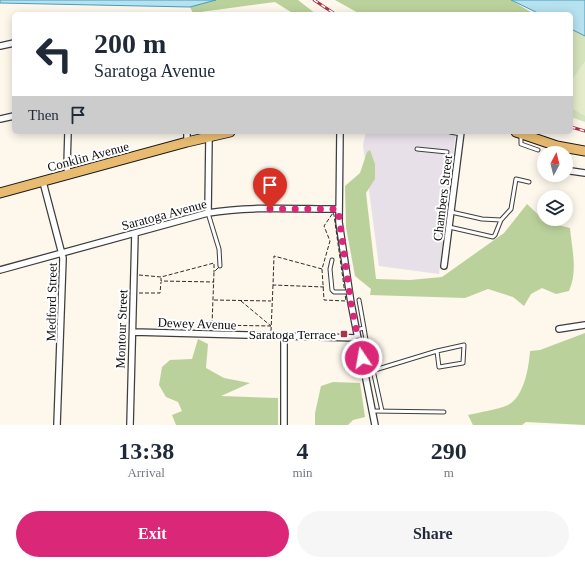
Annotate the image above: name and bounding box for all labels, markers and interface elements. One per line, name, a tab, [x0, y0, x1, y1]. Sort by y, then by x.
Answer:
icon: left	[28, 28, 80, 80]
text: 200 m	[94, 28, 166, 59]
text: Saratoga Avenue	[94, 61, 215, 81]
icon: arrive	[67, 104, 89, 126]
text: Then	[28, 107, 59, 123]
street label: Conklin Avenue	[46, 138, 131, 175]
north arrow	[537, 146, 573, 182]
map controls	[537, 146, 573, 226]
street label: Chambers Street	[430, 154, 455, 242]
pin	[253, 168, 287, 209]
icon: arrive	[259, 174, 281, 196]
button: layers	[537, 190, 573, 226]
street label: Saratoga Avenue	[120, 196, 209, 233]
street label: Medford Street	[43, 262, 60, 342]
street label: Montour Street	[113, 289, 130, 369]
street label: Dewey Avenue	[157, 315, 237, 332]
place label: Saratoga Terrace	[249, 327, 336, 342]
marker: Saratoga Terrace	[339, 329, 349, 339]
position arrow	[341, 337, 383, 379]
text: 13:38	[118, 438, 174, 464]
text: 4	[296, 438, 308, 464]
text: 290	[431, 438, 467, 464]
text: Arrival	[127, 465, 165, 480]
text: min	[292, 465, 313, 480]
text: m	[444, 465, 454, 480]
button: Exit	[16, 511, 289, 557]
button: Share	[297, 511, 569, 557]

